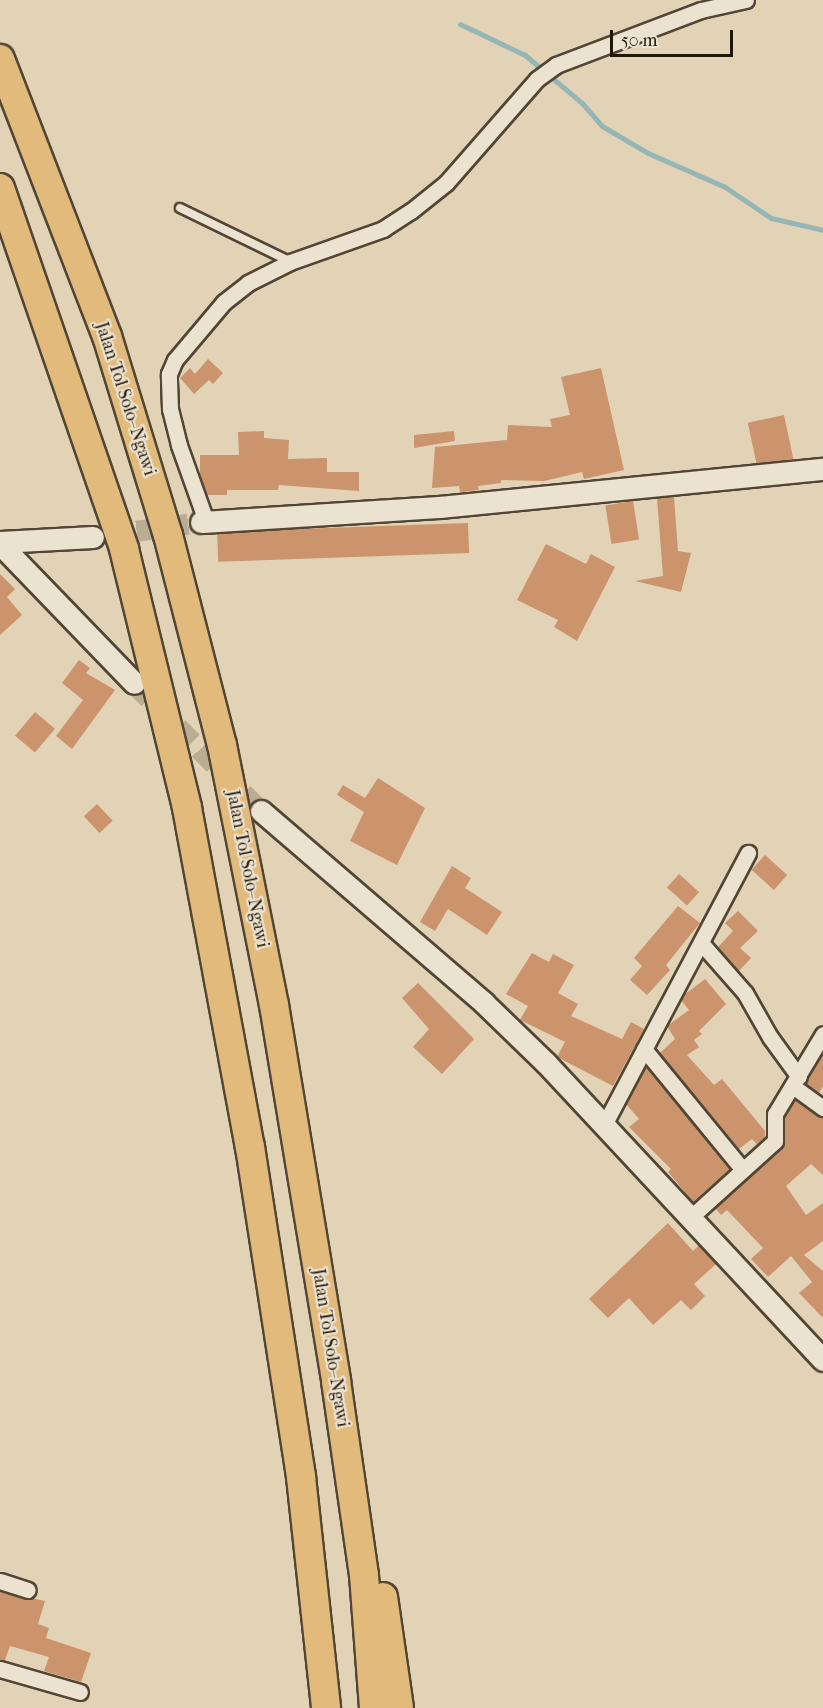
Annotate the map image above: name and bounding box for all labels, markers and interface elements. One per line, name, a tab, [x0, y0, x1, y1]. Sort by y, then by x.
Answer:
scale bar	[613, 18, 736, 56]
text: 50 m	[621, 30, 657, 51]
street label: Jalan Tol Solo–Ngawi	[90, 319, 160, 479]
street label: Jalan Tol Solo–Ngawi	[221, 788, 273, 950]
street label: Jalan Tol Solo–Ngawi	[307, 1267, 353, 1429]

